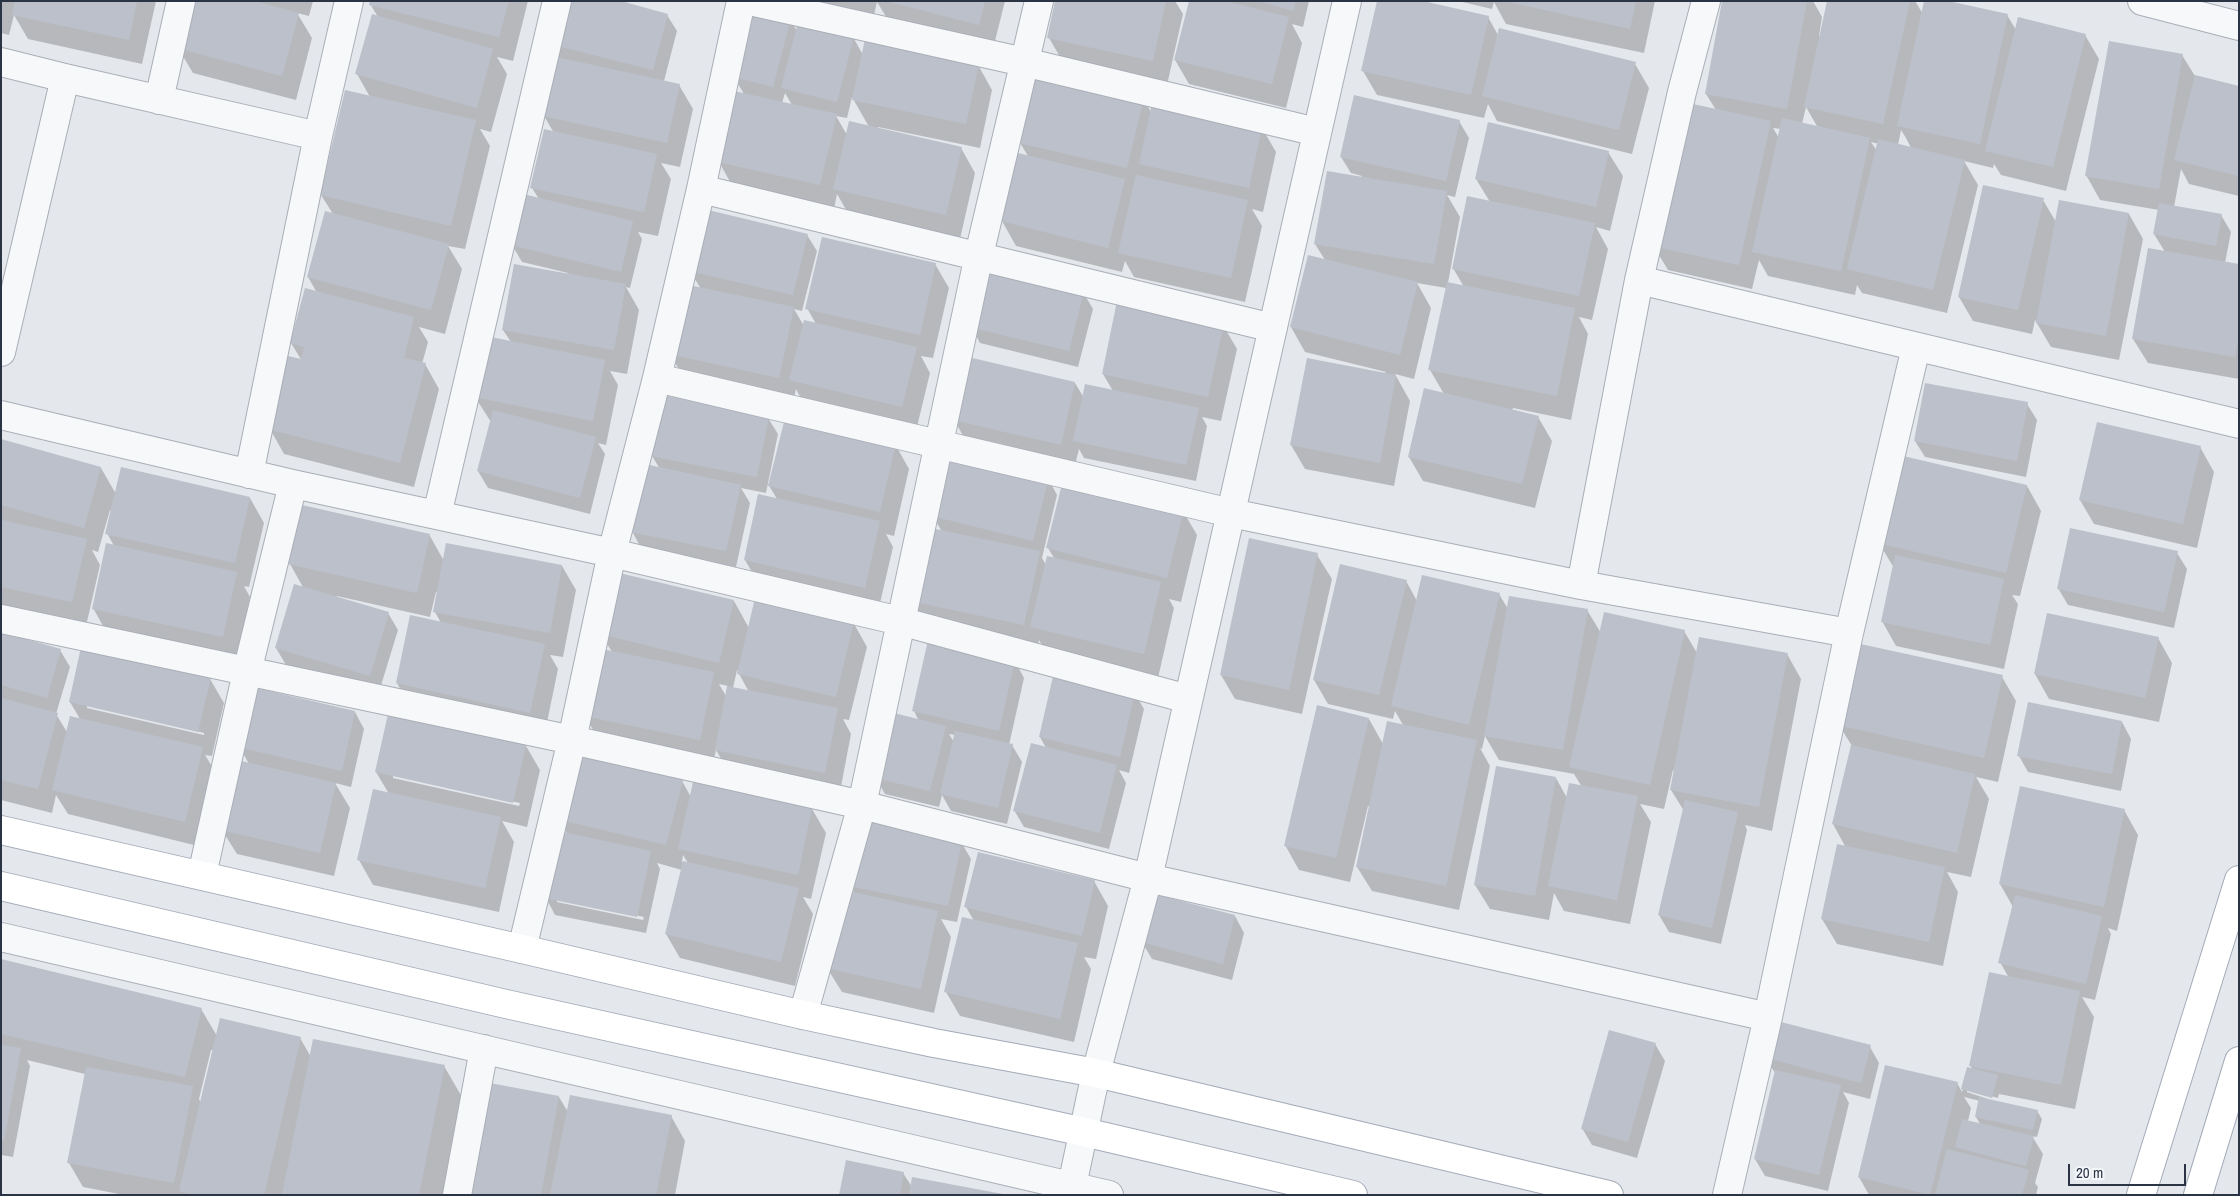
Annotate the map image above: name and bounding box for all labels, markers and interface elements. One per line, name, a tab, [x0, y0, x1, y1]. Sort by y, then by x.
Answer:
scale bar	[2070, 1154, 2188, 1186]
text: 20 m	[2076, 1162, 2103, 1183]

